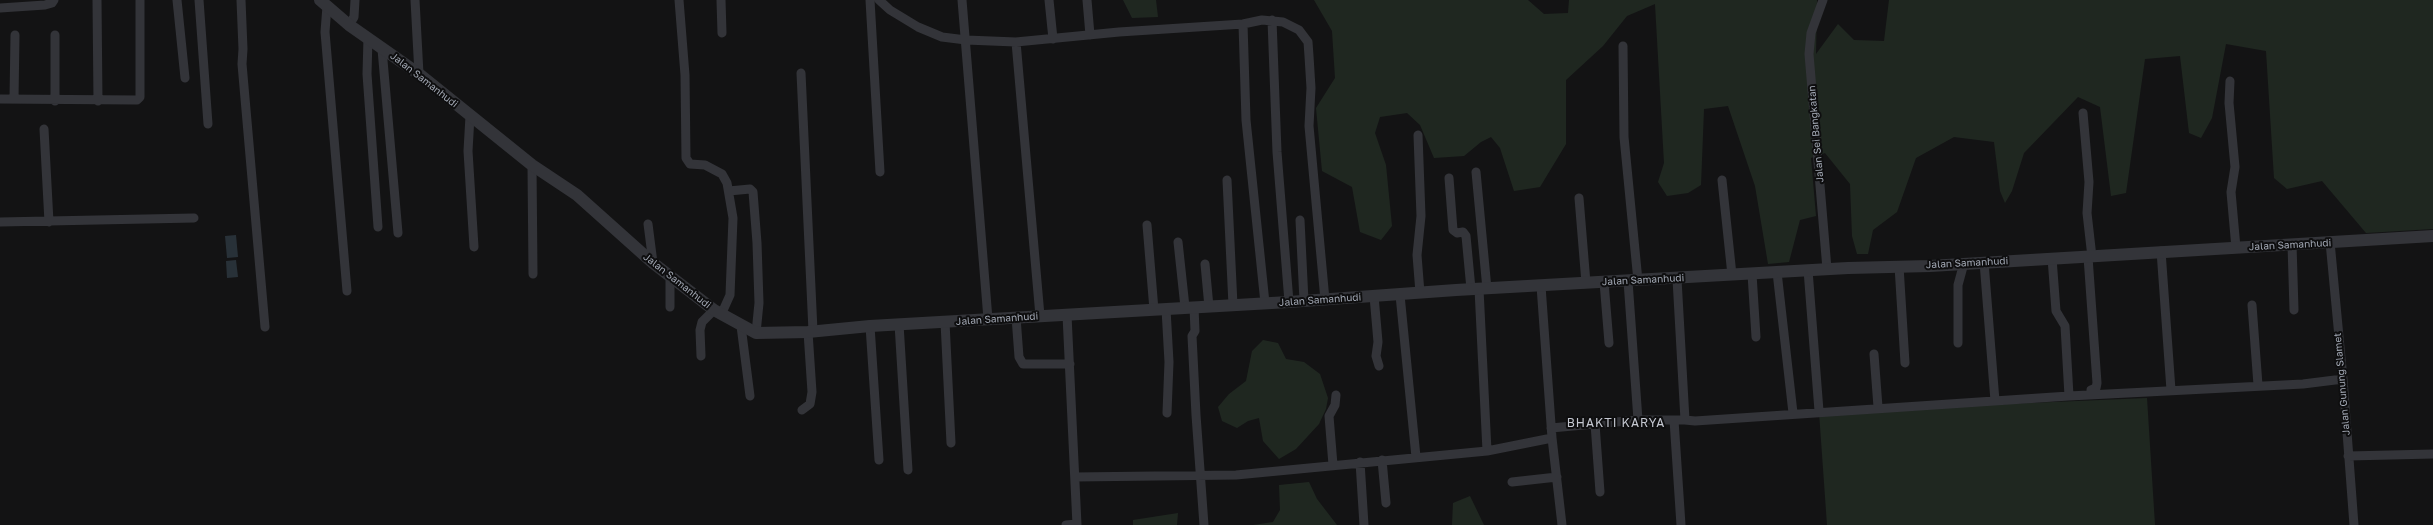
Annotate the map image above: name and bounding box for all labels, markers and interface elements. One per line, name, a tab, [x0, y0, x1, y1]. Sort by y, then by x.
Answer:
street label: Jalan Samanhudi	[388, 50, 460, 110]
street label: Jalan Sei Bangkatan	[1806, 85, 1826, 183]
street label: Jalan Samanhudi	[2249, 237, 2331, 253]
street label: Jalan Samanhudi	[641, 251, 713, 311]
street label: Jalan Samanhudi	[1926, 255, 2008, 271]
street label: Jalan Samanhudi	[1602, 272, 1684, 288]
street label: Jalan Samanhudi	[1278, 291, 1362, 309]
street label: Jalan Samanhudi	[955, 310, 1039, 328]
street label: Jalan Gunung Slamet	[2332, 332, 2352, 436]
district label: BHAKTI KARYA	[1567, 416, 1665, 430]

